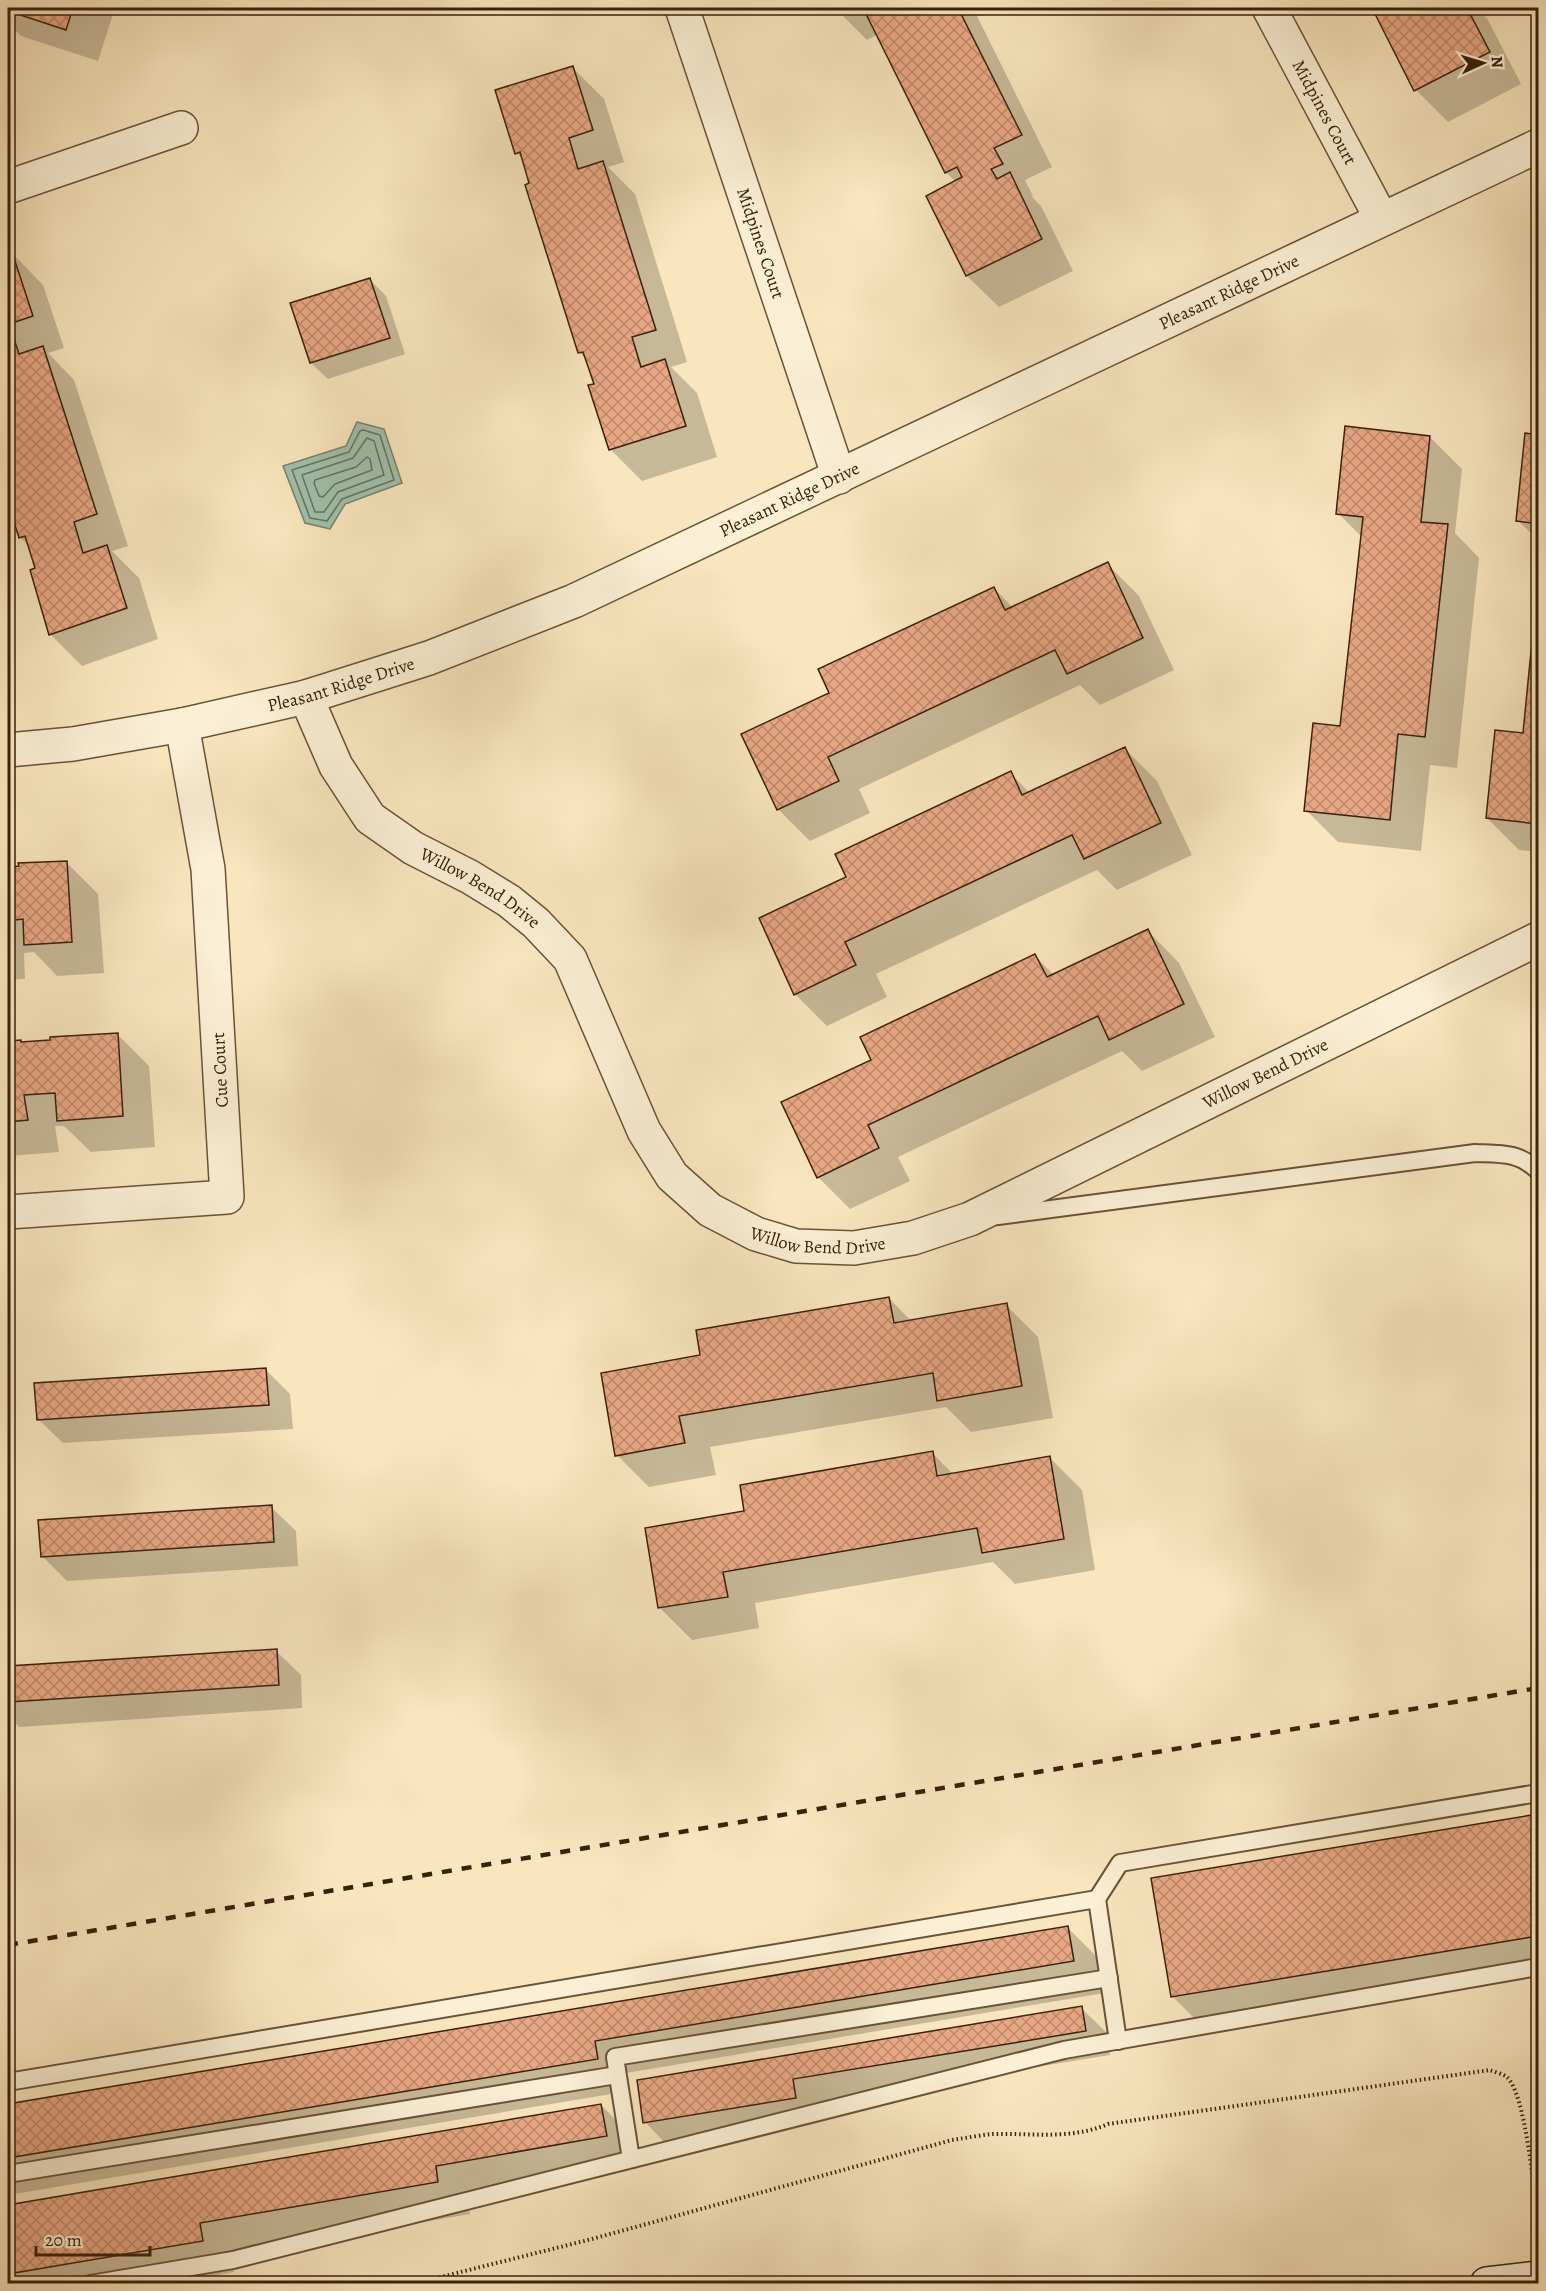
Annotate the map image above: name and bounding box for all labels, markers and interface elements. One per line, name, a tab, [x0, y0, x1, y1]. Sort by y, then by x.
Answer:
north arrow	[1453, 33, 1513, 93]
street label: Midpines Court	[1287, 55, 1362, 169]
text: N	[1486, 55, 1508, 69]
street label: Midpines Court	[731, 185, 790, 302]
street label: Pleasant Ridge Drive	[1155, 249, 1303, 335]
street label: Pleasant Ridge Drive	[715, 456, 863, 543]
street label: Pleasant Ridge Drive	[265, 651, 418, 717]
street label: Willow Bend Drive	[415, 841, 545, 934]
street label: Cue Court	[206, 1032, 234, 1108]
street label: Willow Bend Drive	[1198, 1032, 1332, 1115]
street label: Willow Bend Drive	[746, 1221, 887, 1260]
scale bar	[36, 2219, 150, 2257]
text: 20 m	[45, 2228, 82, 2252]

